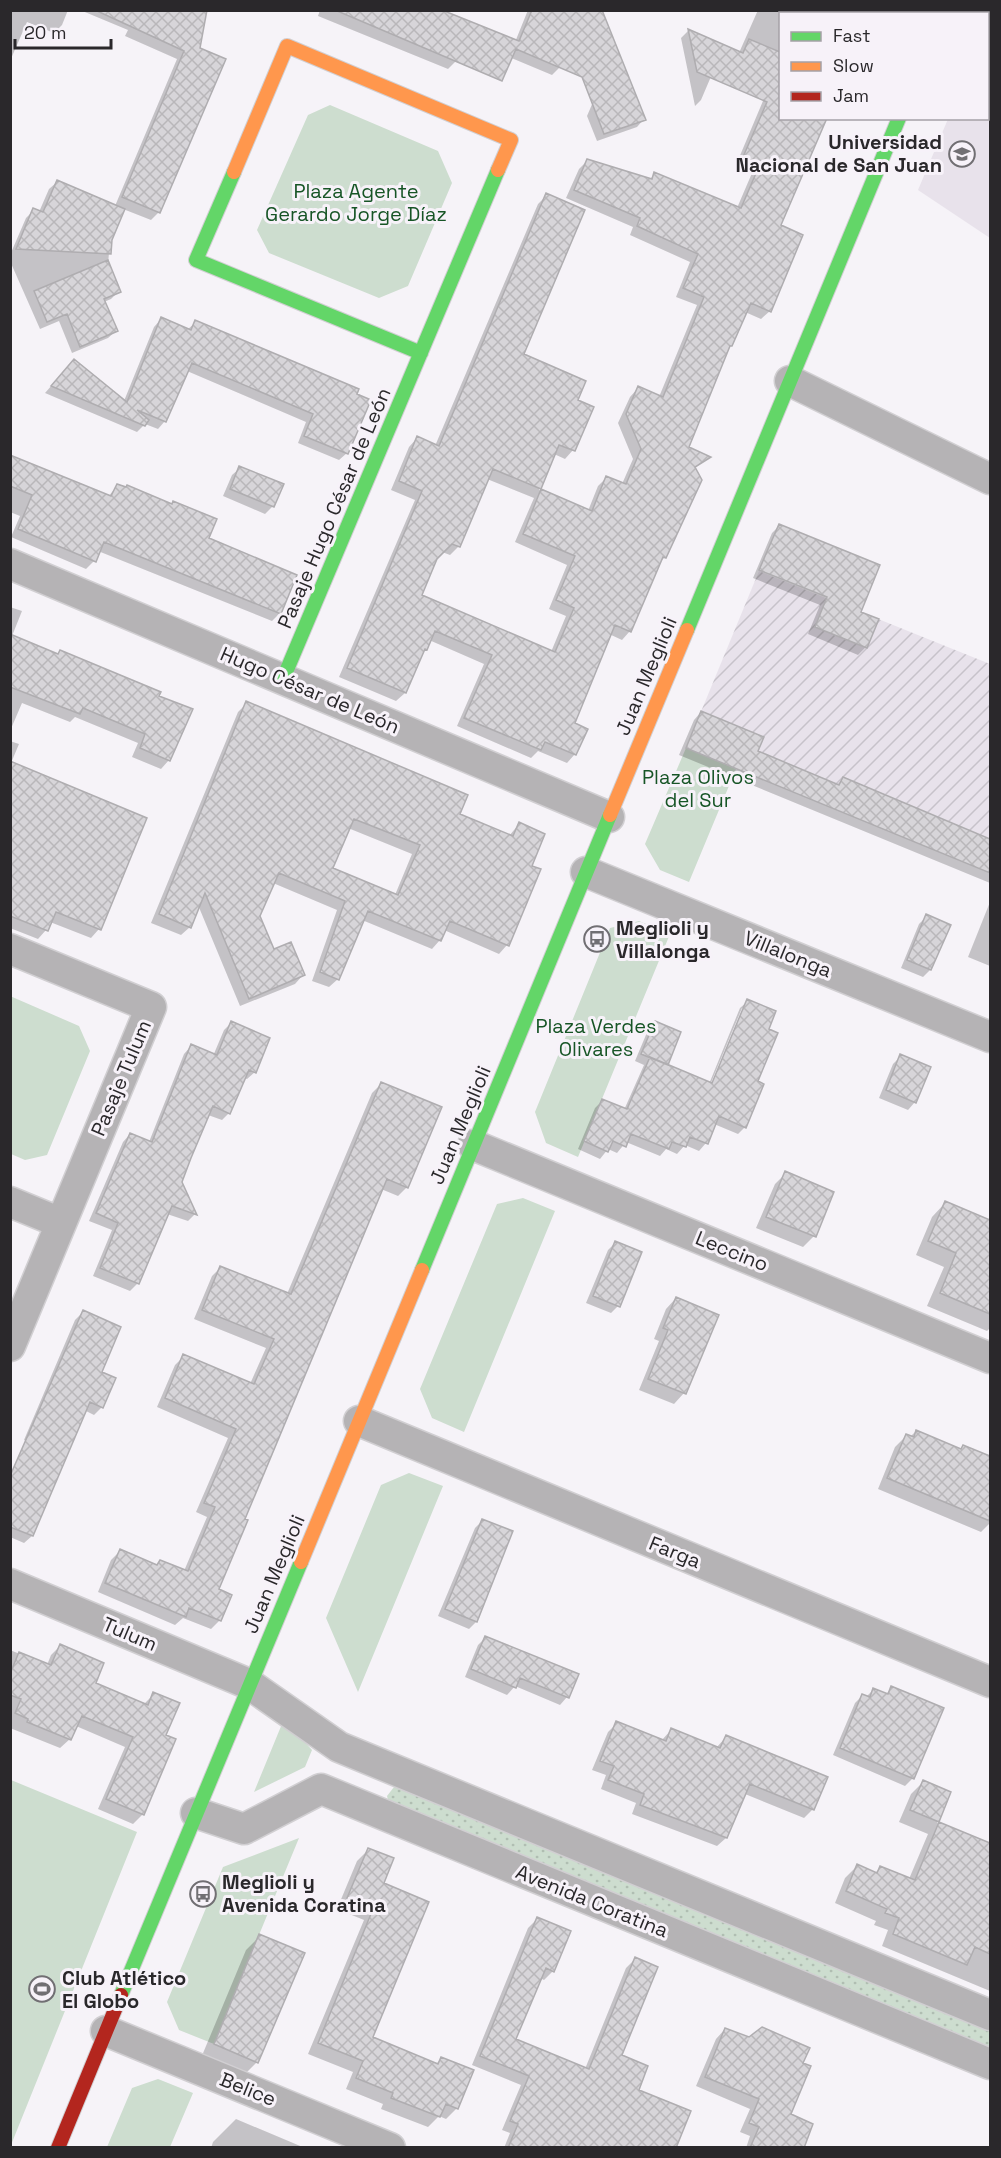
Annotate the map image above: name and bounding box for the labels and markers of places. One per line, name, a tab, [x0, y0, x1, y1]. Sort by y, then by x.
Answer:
place label: Universidad Nacional de San Juan	[736, 129, 942, 178]
school or university icon: Universidad Nacional de San Juan	[947, 139, 977, 169]
place label: Meglioli y Villalonga	[616, 915, 711, 964]
bus stop icon: Meglioli y Villalonga	[582, 924, 612, 954]
place label: Meglioli y Avenida Coratina	[222, 1869, 386, 1918]
bus stop icon: Meglioli y Avenida Coratina	[188, 1879, 218, 1909]
place label: Club Atlético El Globo	[62, 1965, 186, 2014]
sports icon: Club Atlético El Globo	[27, 1974, 57, 2004]

